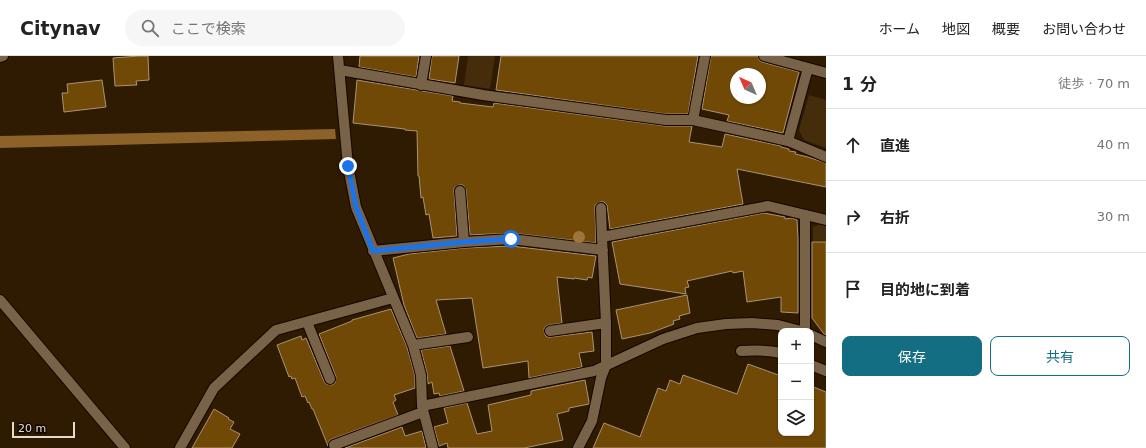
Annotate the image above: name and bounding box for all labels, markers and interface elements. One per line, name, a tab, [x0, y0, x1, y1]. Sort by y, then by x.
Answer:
search box	[125, 10, 405, 46]
text: Citynav	[20, 17, 101, 39]
icon: search	[139, 17, 161, 39]
text: ここで検索	[171, 20, 246, 38]
text: ホーム	[878, 21, 920, 37]
text: 地図	[942, 21, 970, 37]
text: 概要	[992, 21, 1020, 37]
text: お問い合わせ	[1042, 21, 1126, 37]
north arrow	[730, 68, 766, 104]
text: 1 分	[842, 74, 877, 94]
text: 徒歩 · 70 m	[1058, 76, 1130, 91]
icon: ahead	[842, 134, 864, 156]
text: 直進	[880, 137, 910, 155]
text: 40 m	[1097, 137, 1130, 152]
route end	[339, 157, 357, 175]
icon: right	[842, 206, 864, 228]
text: 右折	[880, 209, 910, 227]
text: 30 m	[1097, 209, 1130, 224]
route start	[502, 230, 520, 248]
icon: arrive	[842, 278, 864, 300]
text: 目的地に到着	[880, 281, 970, 299]
map controls	[778, 328, 814, 436]
button: +	[778, 328, 814, 364]
button: 保存	[842, 336, 982, 376]
button: 共有	[990, 336, 1130, 376]
button: −	[778, 364, 814, 400]
button: layers	[778, 400, 814, 436]
scale bar	[12, 420, 75, 439]
text: 20 m	[18, 422, 46, 435]

